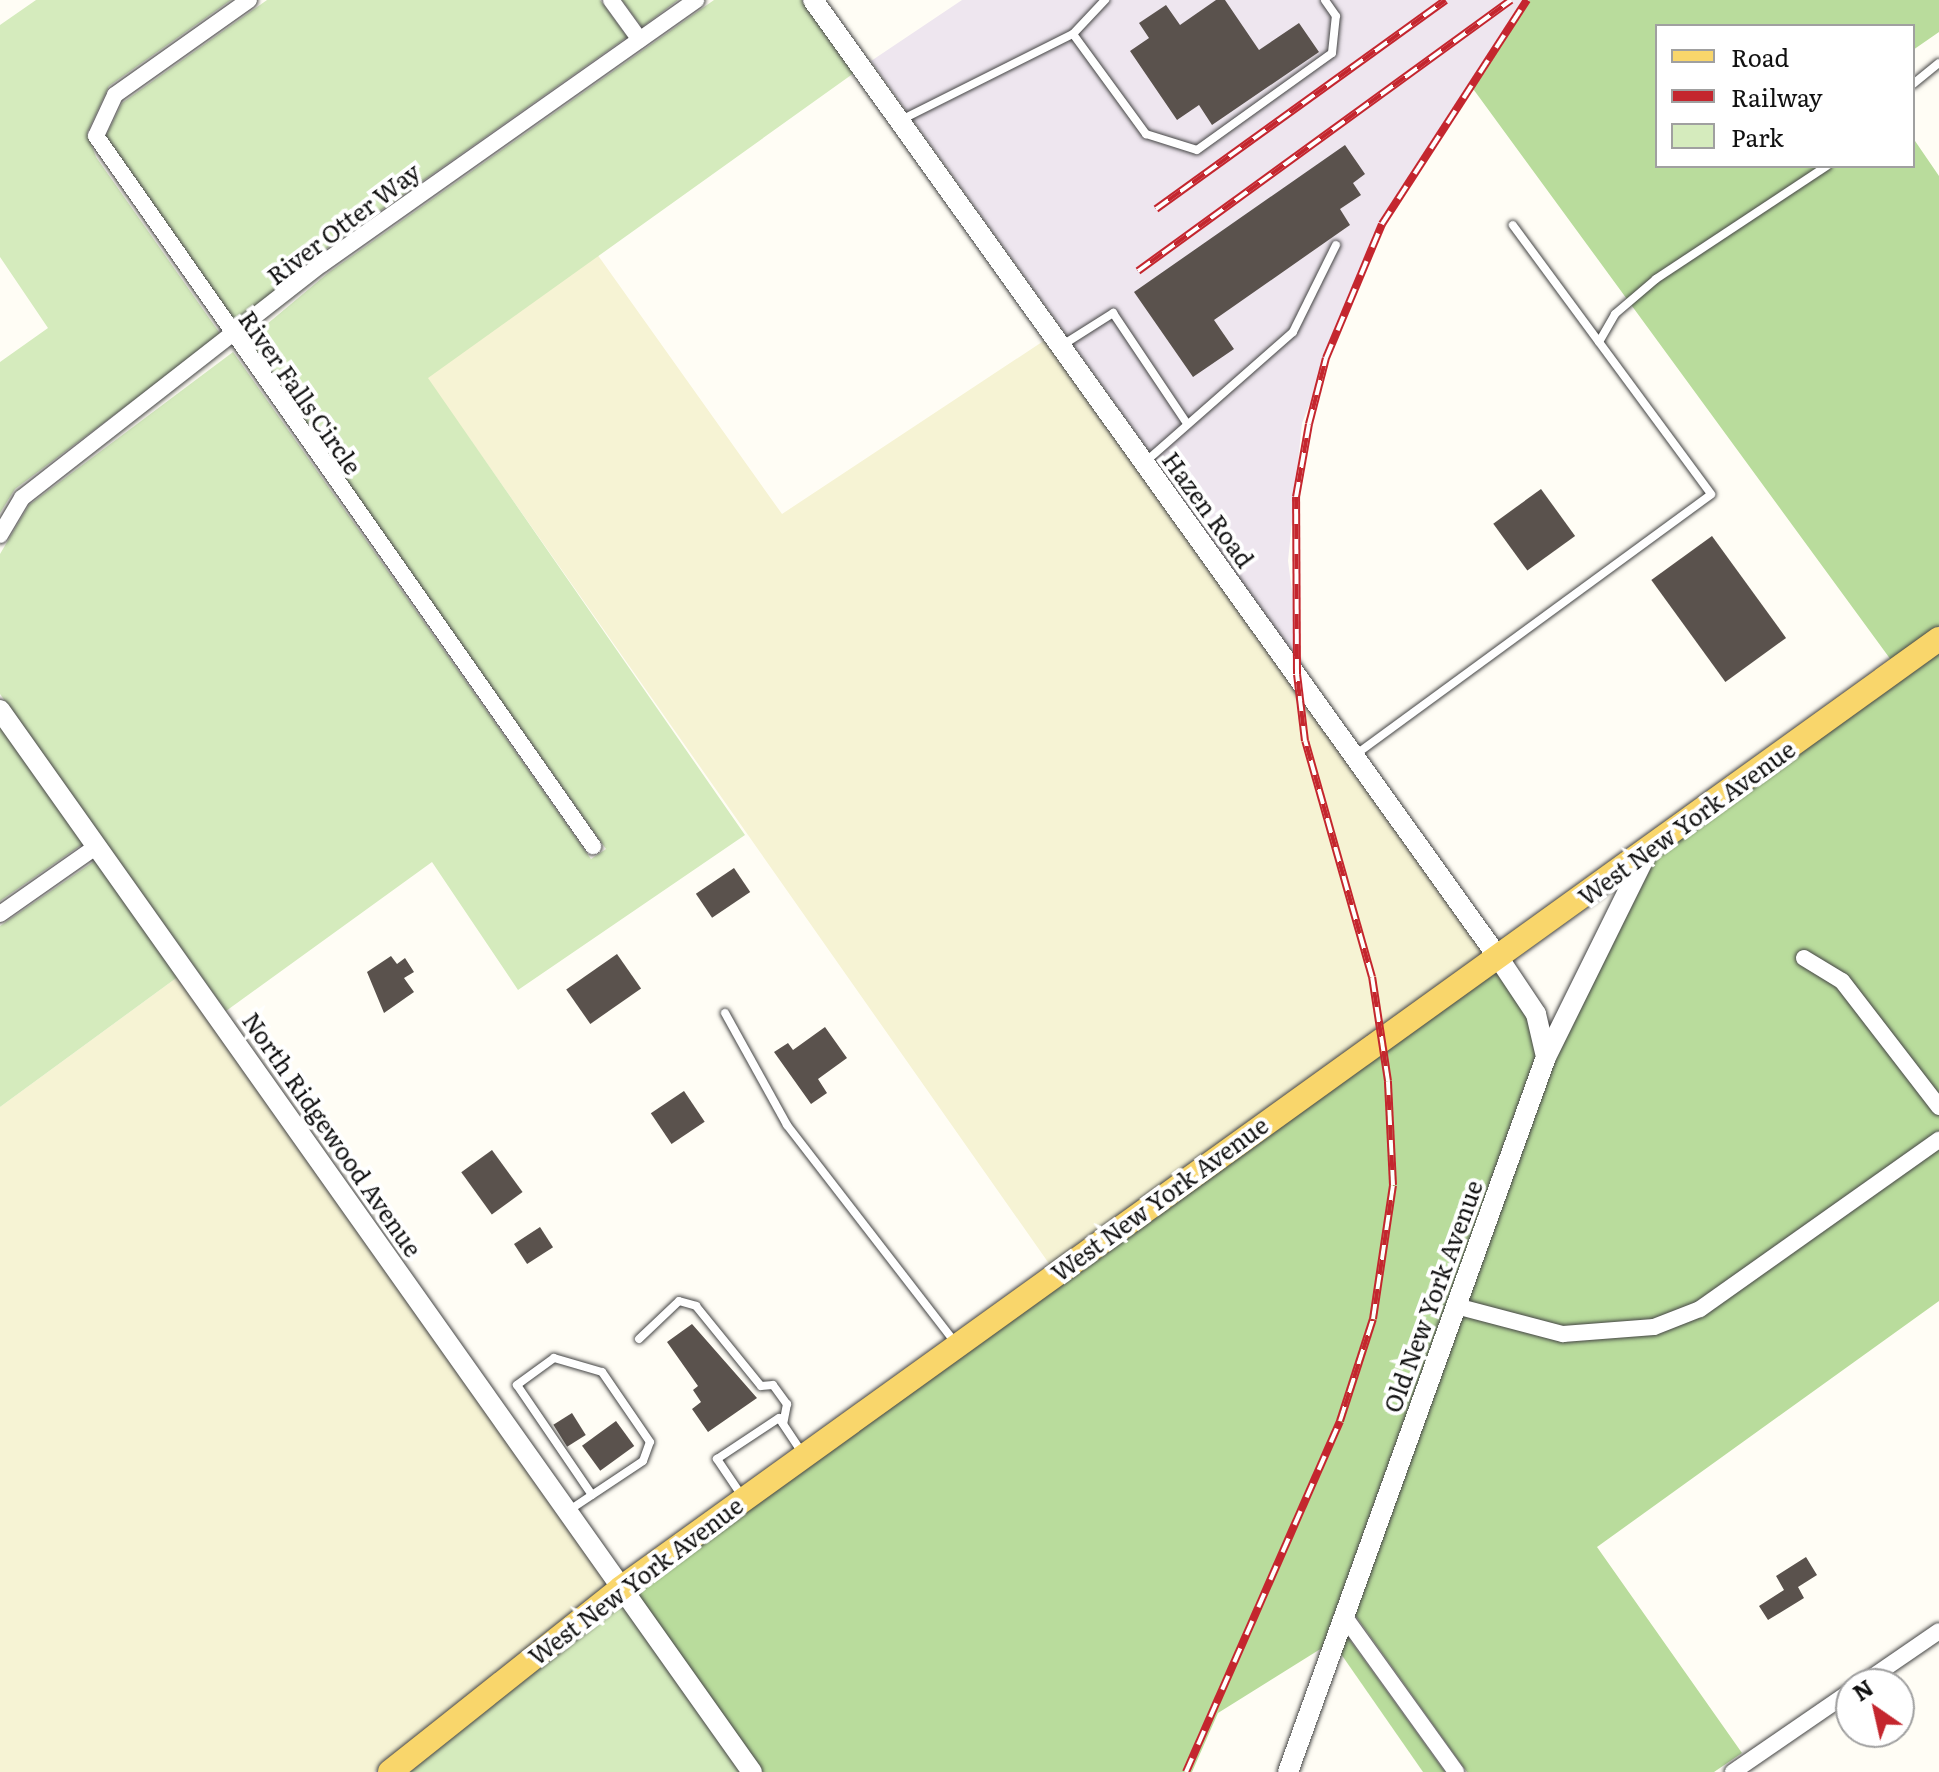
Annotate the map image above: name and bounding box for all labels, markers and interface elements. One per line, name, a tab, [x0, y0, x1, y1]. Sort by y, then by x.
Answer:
legend	[1655, 24, 1915, 168]
text: Road	[1731, 39, 1789, 74]
text: Railway	[1731, 79, 1823, 114]
text: Park	[1731, 119, 1784, 154]
street label: River Otter Way	[261, 156, 425, 290]
street label: River Falls Circle	[234, 305, 368, 479]
street label: Hazen Road	[1157, 446, 1261, 572]
street label: West New York Avenue	[1572, 734, 1800, 910]
street label: North Ridgewood Avenue	[238, 1006, 428, 1262]
street label: West New York Avenue	[1045, 1110, 1273, 1286]
street label: Old New York Avenue	[1377, 1176, 1487, 1416]
street label: West New York Avenue	[522, 1490, 748, 1670]
north arrow	[1835, 1668, 1915, 1748]
text: N	[1846, 1671, 1879, 1708]

